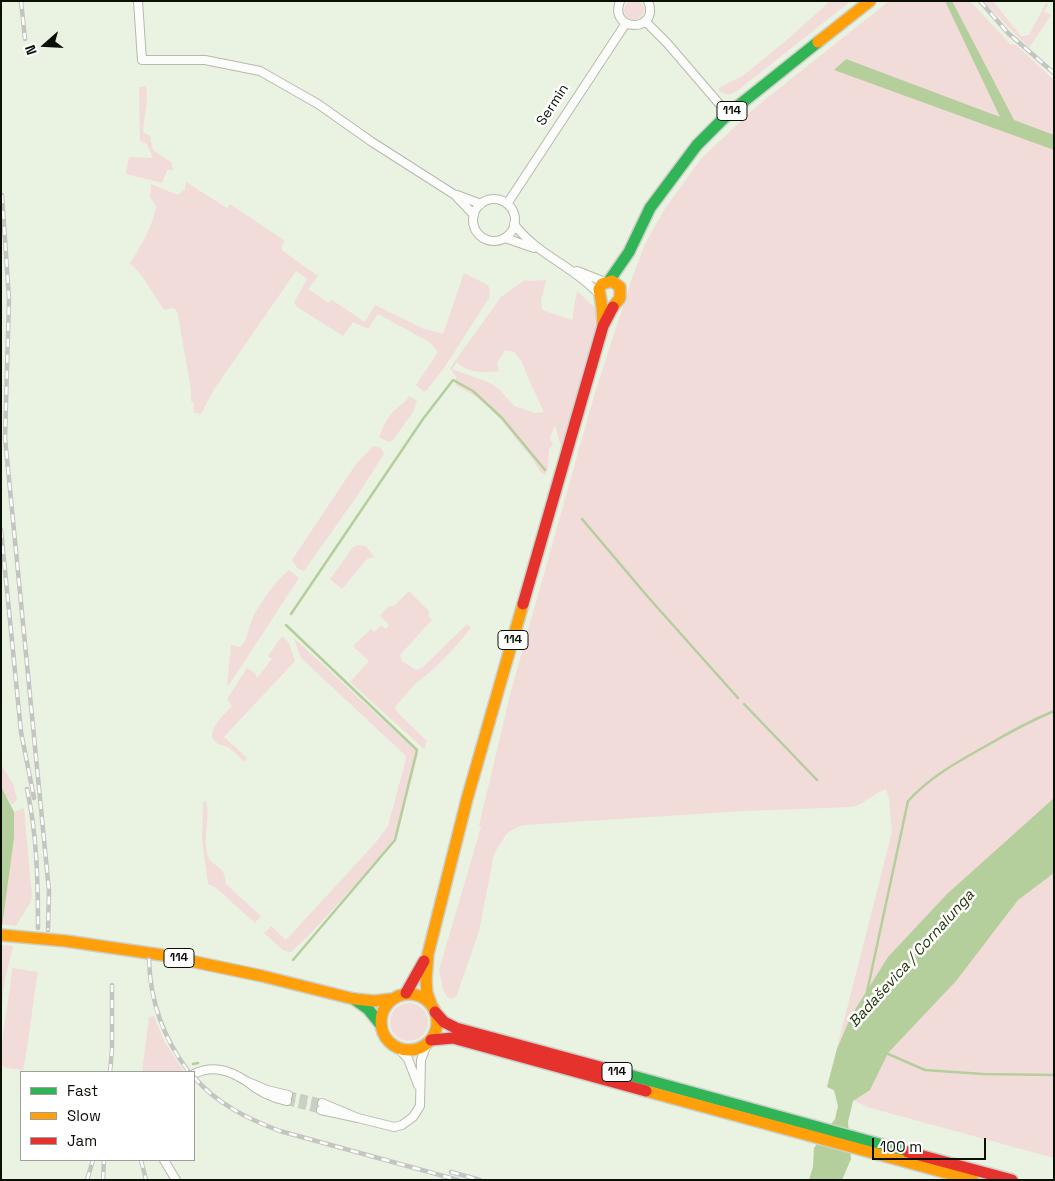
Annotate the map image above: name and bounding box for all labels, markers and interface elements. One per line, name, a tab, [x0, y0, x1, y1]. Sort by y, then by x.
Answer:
north arrow	[20, 20, 70, 70]
text: N	[21, 43, 41, 57]
street label: Sermin	[533, 81, 573, 129]
road number: 114	[717, 102, 747, 120]
road number: 114	[498, 630, 528, 650]
water label: Badaševica / Cornalunga	[846, 887, 978, 1031]
road number: 114	[164, 948, 194, 968]
road number: 114	[602, 1062, 632, 1082]
legend	[20, 1071, 195, 1161]
text: Fast	[67, 1081, 98, 1100]
text: Slow	[67, 1106, 101, 1125]
scale bar	[875, 1128, 989, 1160]
text: Jam	[67, 1131, 97, 1150]
text: 100 m	[880, 1137, 922, 1156]

